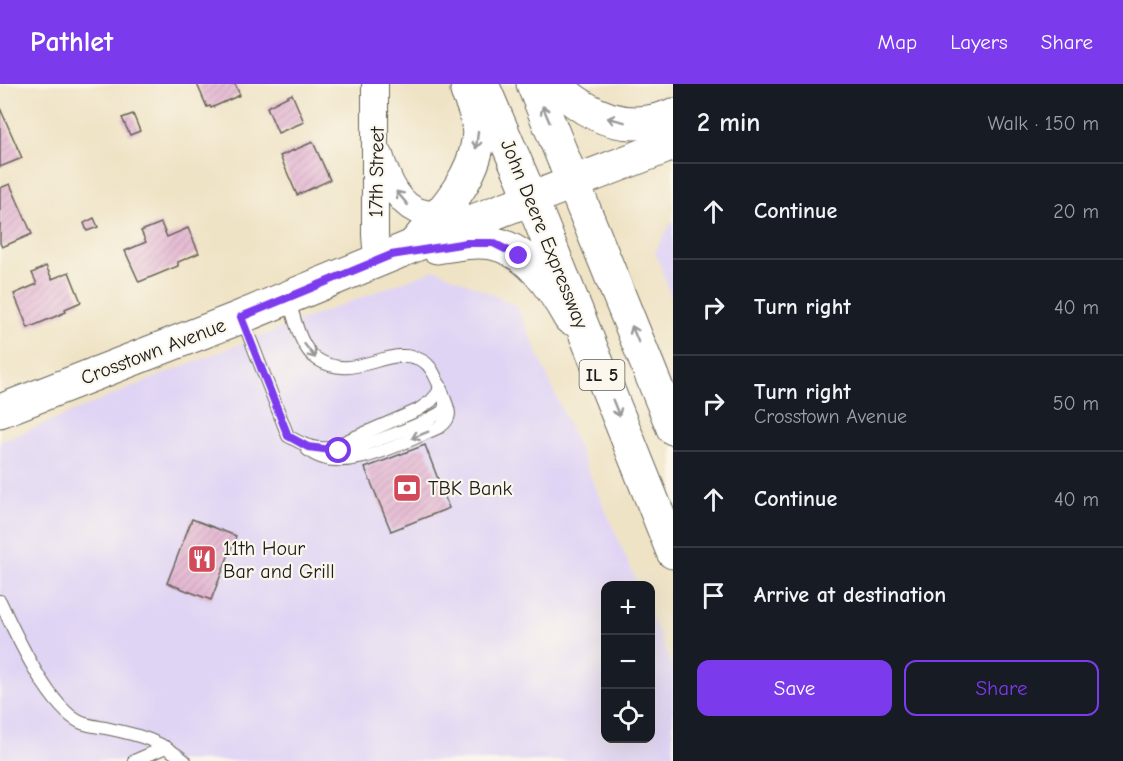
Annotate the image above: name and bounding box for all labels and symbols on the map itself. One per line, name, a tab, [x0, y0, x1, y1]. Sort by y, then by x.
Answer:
one-way arrow	[540, 105, 551, 123]
one-way arrow	[607, 113, 626, 125]
street label: 17th Street	[364, 125, 389, 217]
one-way arrow	[471, 129, 482, 149]
street label: John Deere Expressway	[496, 136, 593, 332]
one-way arrow	[396, 190, 409, 206]
route end	[505, 242, 531, 268]
street label: Crosstown Avenue	[78, 313, 229, 390]
one-way arrow	[629, 326, 640, 344]
one-way arrow	[304, 342, 317, 358]
road number: IL 5	[580, 360, 624, 390]
one-way arrow	[611, 399, 622, 417]
one-way arrow	[411, 430, 429, 441]
route start	[325, 437, 351, 463]
bank icon: TBK Bank	[391, 472, 423, 504]
place label: TBK Bank	[428, 477, 512, 500]
place label: 11th Hour Bar and Grill	[223, 537, 335, 583]
restaurant icon: 11th Hour Bar and Grill	[186, 543, 218, 575]

